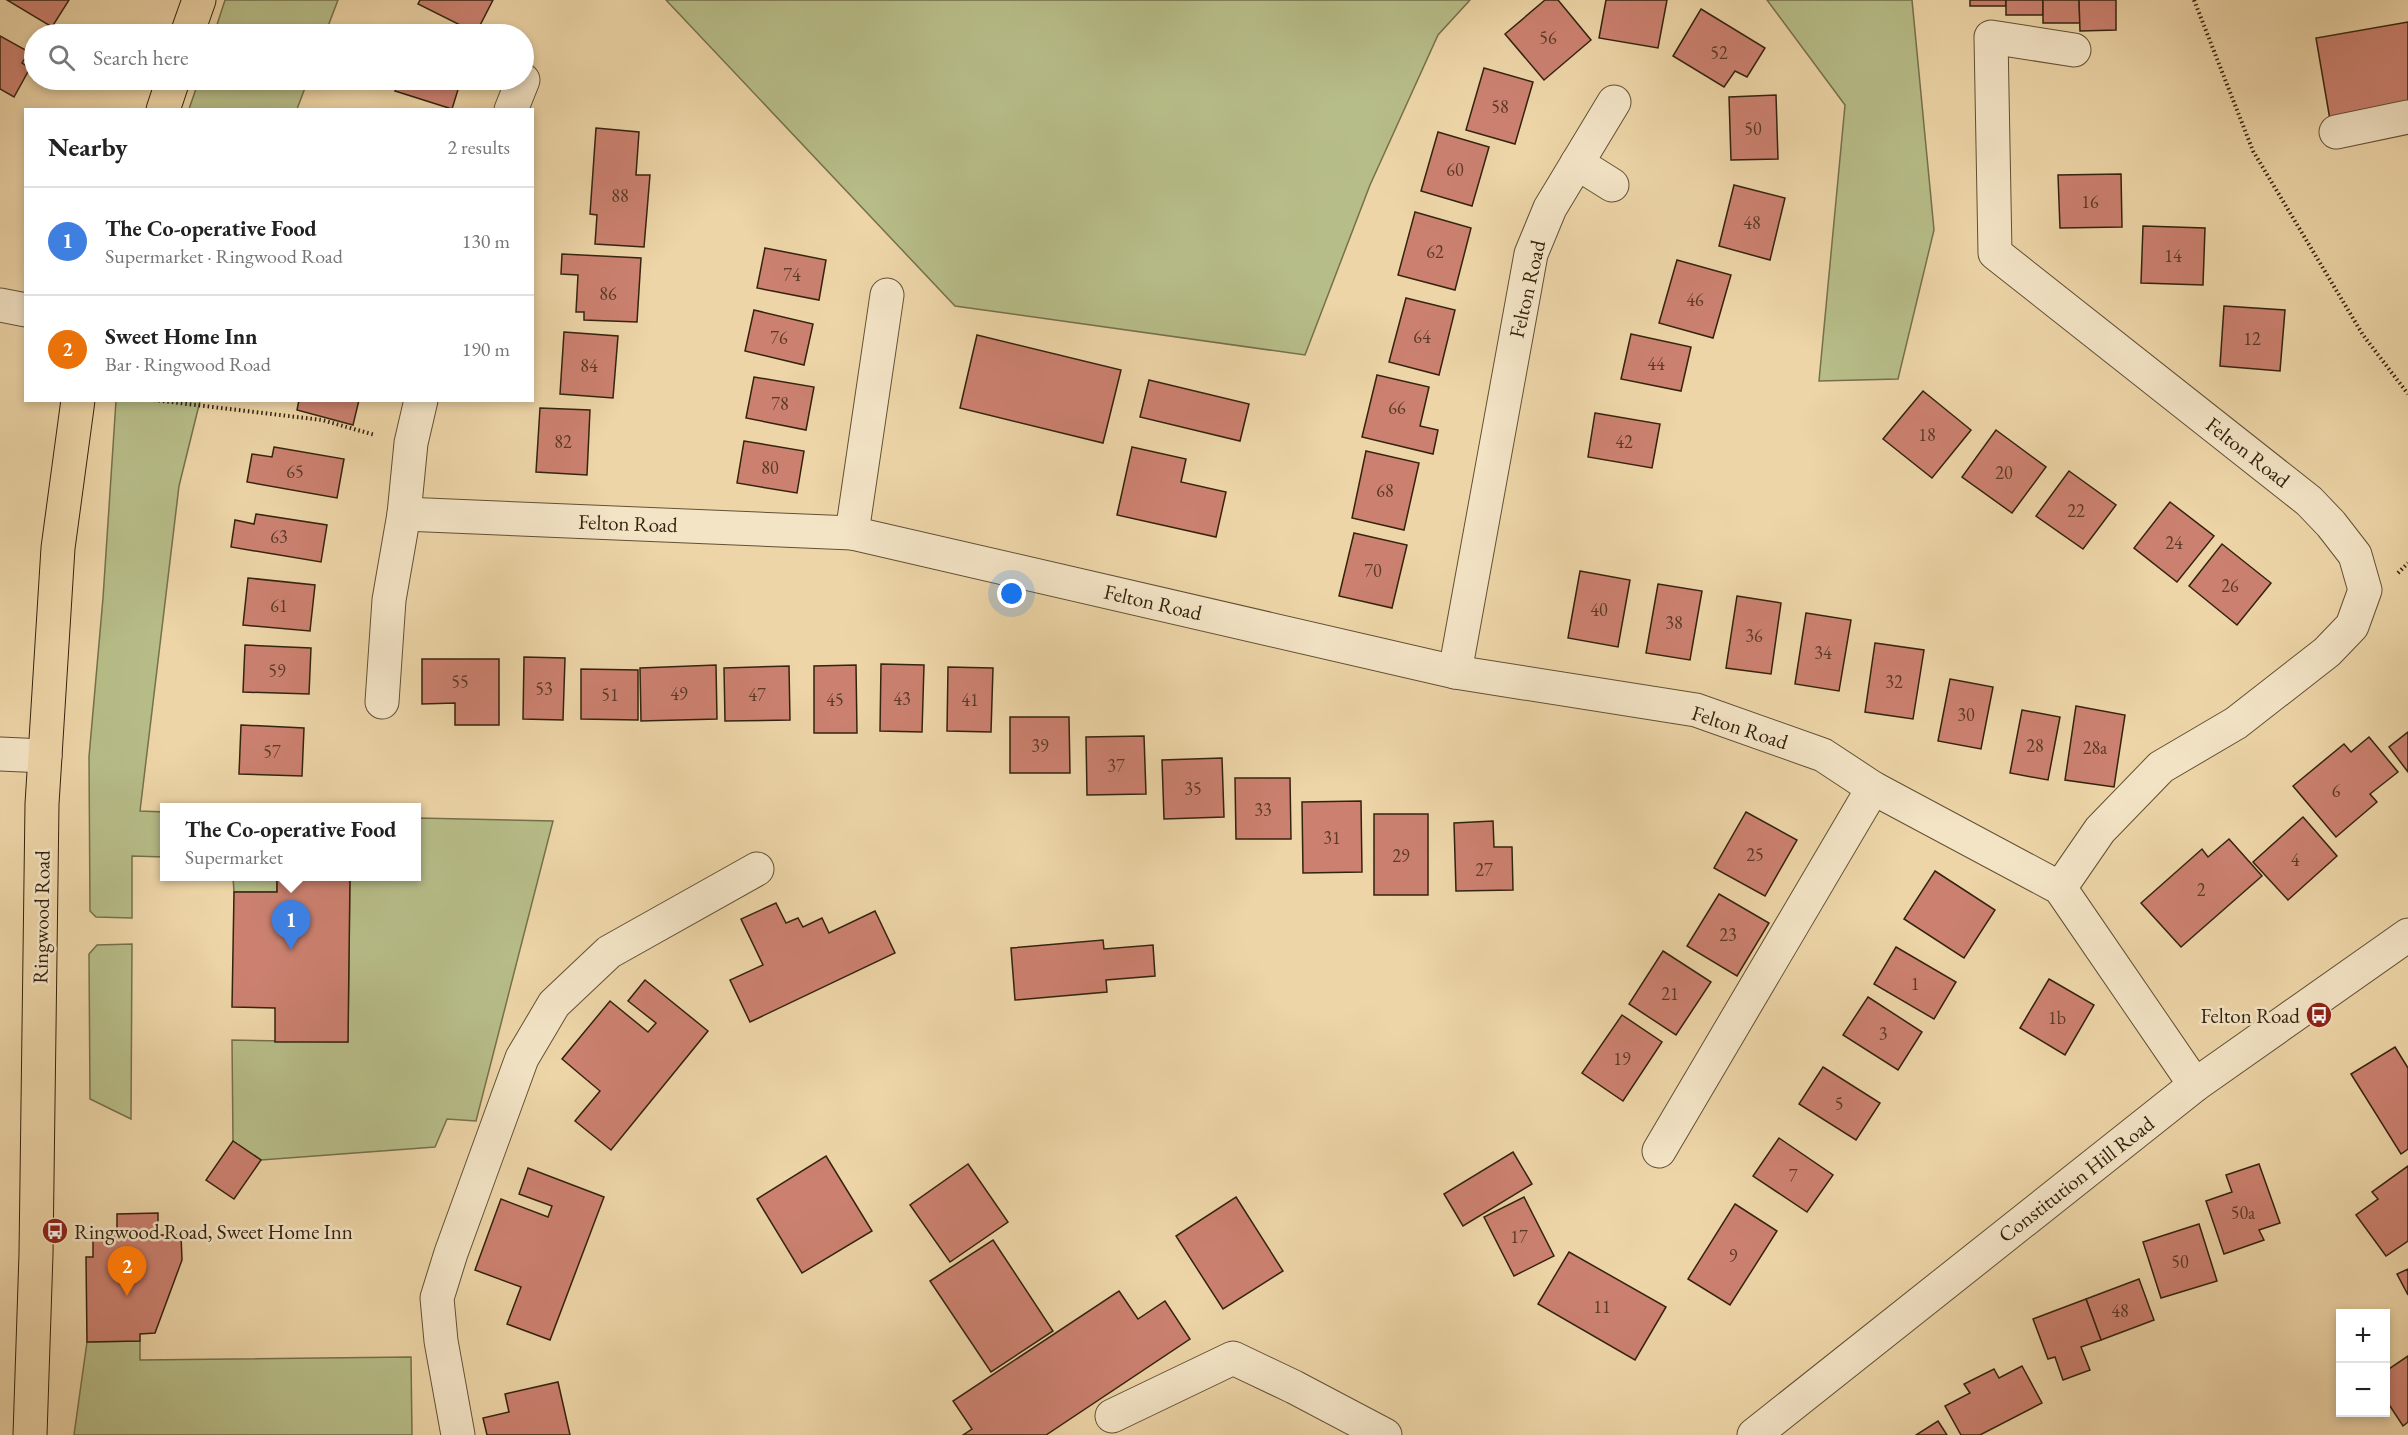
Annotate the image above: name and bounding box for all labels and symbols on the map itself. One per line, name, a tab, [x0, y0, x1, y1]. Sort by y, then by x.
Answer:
house number: 56	[1539, 26, 1557, 49]
house number: 52	[1710, 41, 1728, 64]
house number: 58	[1491, 95, 1509, 118]
house number: 50	[1744, 117, 1762, 140]
house number: 60	[1446, 158, 1464, 181]
house number: 88	[611, 184, 629, 207]
house number: 16	[2081, 190, 2099, 213]
house number: 48	[1743, 211, 1761, 234]
street label: Felton Road	[1503, 237, 1551, 341]
house number: 62	[1426, 240, 1444, 263]
house number: 14	[2164, 244, 2182, 267]
house number: 74	[783, 263, 801, 286]
house number: 86	[599, 282, 617, 305]
house number: 46	[1686, 288, 1704, 311]
house number: 64	[1413, 325, 1431, 348]
house number: 76	[770, 326, 788, 349]
house number: 12	[2243, 327, 2261, 350]
house number: 44	[1647, 352, 1665, 375]
house number: 84	[580, 354, 598, 377]
house number: 78	[771, 392, 789, 415]
house number: 66	[1388, 396, 1406, 419]
street label: Felton Road	[2200, 411, 2296, 494]
house number: 18	[1918, 423, 1936, 446]
house number: 82	[554, 430, 572, 453]
house number: 42	[1615, 430, 1633, 453]
house number: 80	[761, 456, 779, 479]
house number: 65	[286, 460, 304, 483]
house number: 20	[1995, 461, 2013, 484]
house number: 68	[1376, 479, 1394, 502]
house number: 22	[2067, 499, 2085, 522]
street label: Felton Road	[578, 508, 679, 538]
house number: 63	[270, 525, 288, 548]
house number: 24	[2165, 531, 2183, 554]
house number: 70	[1364, 559, 1382, 582]
house number: 26	[2221, 574, 2239, 597]
street label: Felton Road	[1101, 578, 1205, 626]
your location	[997, 579, 1026, 608]
house number: 61	[270, 594, 288, 617]
house number: 40	[1590, 598, 1608, 621]
house number: 38	[1665, 611, 1683, 634]
house number: 36	[1745, 624, 1763, 647]
house number: 34	[1814, 641, 1832, 664]
house number: 59	[268, 659, 286, 682]
house number: 55	[451, 670, 469, 693]
house number: 32	[1885, 670, 1903, 693]
house number: 53	[535, 677, 553, 700]
house number: 49	[670, 682, 688, 705]
house number: 51	[601, 683, 619, 706]
house number: 47	[748, 683, 766, 706]
house number: 43	[893, 687, 911, 710]
house number: 45	[826, 688, 844, 711]
house number: 41	[961, 688, 979, 711]
street label: Felton Road	[1688, 699, 1792, 755]
house number: 30	[1957, 703, 1975, 726]
house number: 39	[1031, 734, 1049, 757]
house number: 28	[2026, 734, 2044, 757]
house number: 28a	[2083, 736, 2108, 759]
house number: 57	[263, 740, 281, 763]
house number: 37	[1107, 754, 1125, 777]
house number: 35	[1184, 777, 1202, 800]
house number: 6	[2332, 779, 2341, 802]
house number: 33	[1254, 798, 1272, 821]
house number: 31	[1323, 826, 1341, 849]
house number: 25	[1746, 843, 1764, 866]
house number: 29	[1392, 844, 1410, 867]
house number: 4	[2291, 848, 2300, 871]
street label: Ringwood Road	[26, 850, 56, 984]
house number: 27	[1475, 858, 1493, 881]
house number: 2	[2197, 878, 2206, 901]
pin: 1	[272, 900, 310, 950]
house number: 23	[1719, 923, 1737, 946]
house number: 1	[1911, 972, 1919, 995]
house number: 21	[1661, 982, 1679, 1005]
bus stop icon: Felton Road	[2304, 1000, 2334, 1030]
place label: Felton Road	[2200, 1002, 2300, 1029]
house number: 1b	[2048, 1006, 2066, 1029]
house number: 3	[1879, 1022, 1887, 1045]
house number: 19	[1613, 1047, 1631, 1070]
house number: 5	[1835, 1092, 1843, 1115]
street label: Constitution Hill Road	[1993, 1110, 2160, 1248]
house number: 7	[1789, 1164, 1798, 1187]
house number: 50a	[2231, 1201, 2256, 1224]
bus stop icon: Ringwood Road, Sweet Home Inn	[40, 1216, 70, 1246]
place label: Ringwood Road, Sweet Home Inn	[74, 1218, 353, 1245]
house number: 17	[1510, 1225, 1528, 1248]
house number: 9	[1729, 1244, 1738, 1267]
pin: 2	[108, 1246, 146, 1296]
house number: 50	[2171, 1250, 2189, 1273]
house number: 11	[1593, 1295, 1611, 1318]
house number: 48	[2111, 1299, 2129, 1322]

